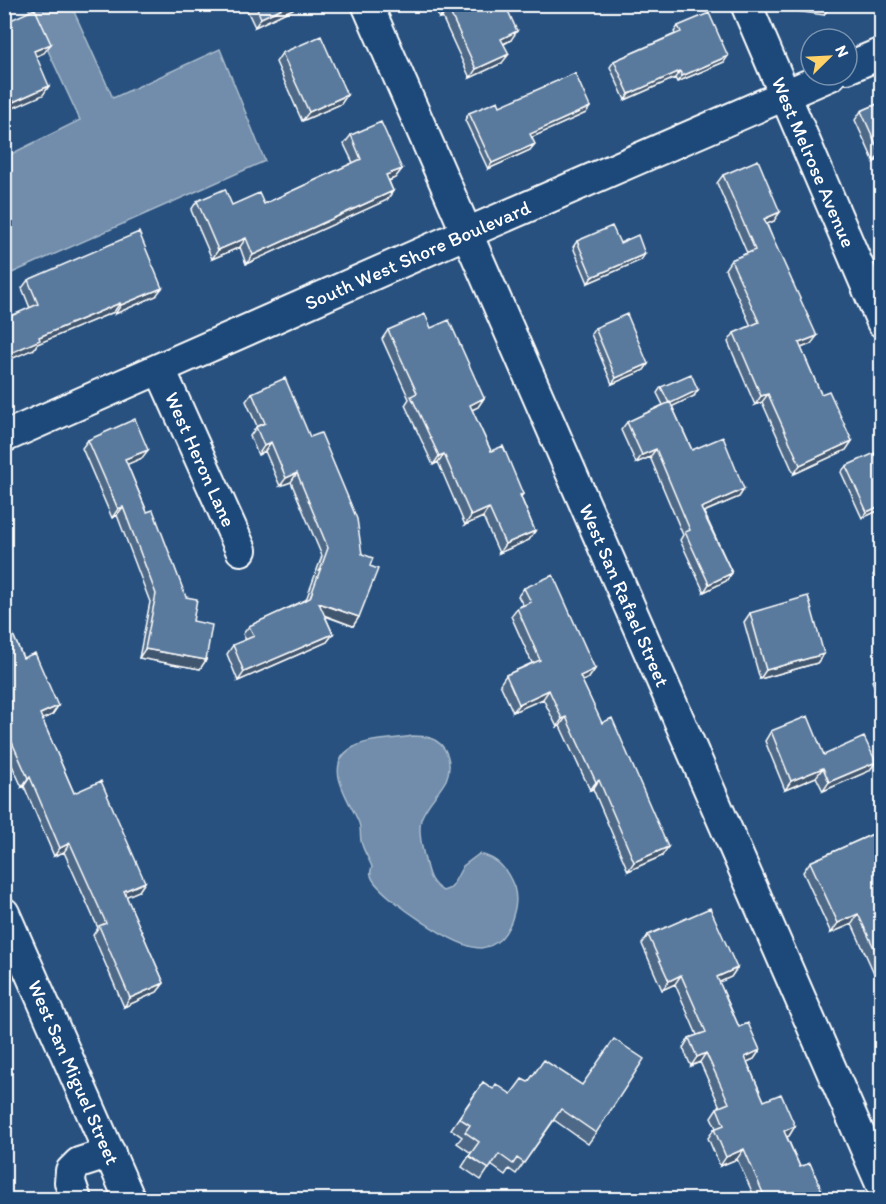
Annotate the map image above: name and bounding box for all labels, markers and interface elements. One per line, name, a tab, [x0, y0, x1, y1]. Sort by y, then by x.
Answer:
north arrow	[799, 27, 859, 87]
text: N	[831, 42, 853, 60]
street label: West Melrose Avenue	[767, 73, 861, 251]
street label: South West Shore Boulevard	[301, 195, 534, 315]
street label: West Heron Lane	[160, 388, 241, 530]
street label: West San Rafael Street	[574, 500, 675, 691]
street label: West San Miguel Street	[23, 976, 125, 1169]

